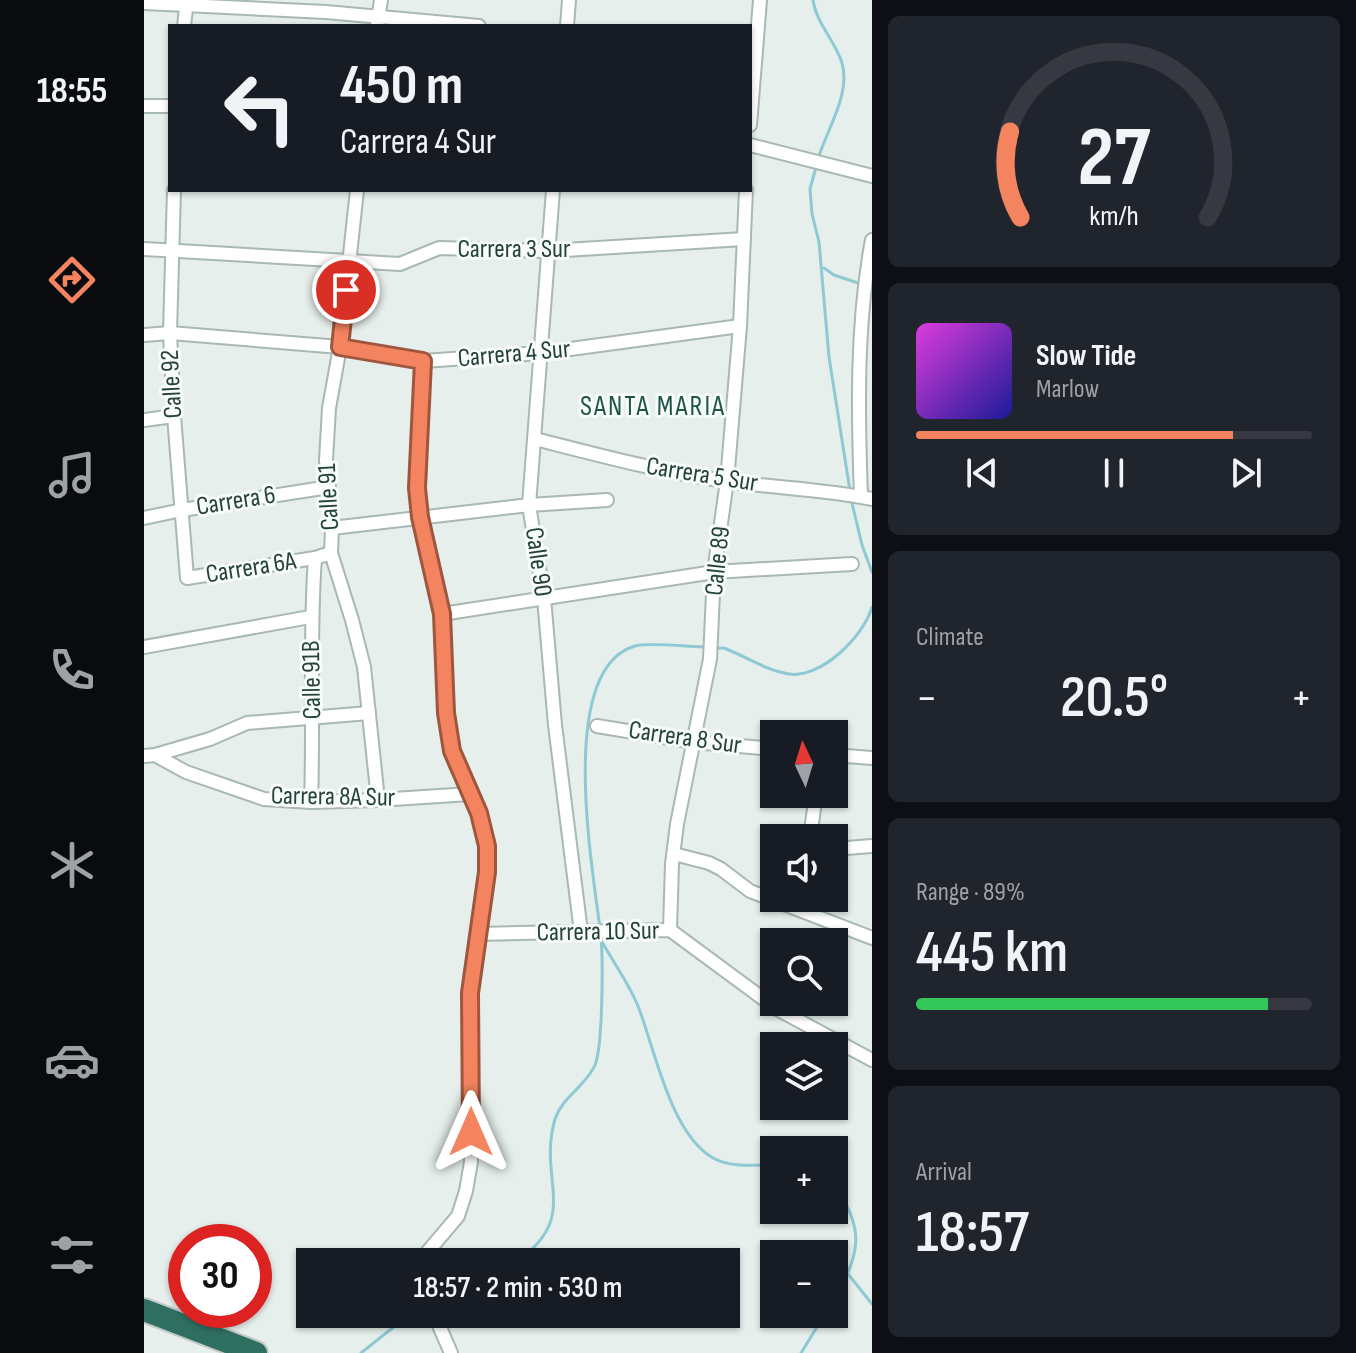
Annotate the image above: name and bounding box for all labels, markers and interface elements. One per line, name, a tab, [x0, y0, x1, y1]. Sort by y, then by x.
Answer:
text: 450 m	[340, 53, 463, 120]
icon: left	[208, 56, 312, 160]
text: 18:55	[37, 70, 107, 113]
text: 27	[1078, 108, 1151, 208]
text: Carrera 4 Sur	[340, 121, 496, 164]
text: km/h	[1089, 199, 1139, 234]
street label: Carrera 3 Sur	[458, 234, 571, 265]
icon: directions	[44, 252, 100, 308]
pin	[312, 256, 380, 324]
icon: arrive	[324, 268, 368, 312]
street label: Carrera 4 Sur	[456, 334, 572, 374]
text: Slow Tide	[1036, 338, 1136, 374]
street label: Calle 92	[155, 349, 189, 419]
text: Marlow	[1036, 374, 1099, 405]
district label: SANTA MARIA	[580, 390, 726, 423]
icon: music	[44, 447, 100, 503]
street label: Carrera 5 Sur	[644, 451, 760, 499]
icon: previous	[960, 451, 1004, 495]
icon: pause	[1092, 451, 1136, 495]
icon: next	[1224, 451, 1268, 495]
street label: Calle 91	[312, 463, 346, 531]
street label: Carrera 6	[194, 479, 278, 523]
street label: Calle 90	[518, 525, 558, 599]
street label: Calle 89	[699, 525, 737, 597]
street label: Carrera 6A	[204, 545, 299, 590]
text: Climate	[916, 622, 984, 653]
street label: Calle 91B	[296, 640, 328, 720]
icon: phone	[44, 642, 100, 698]
text: 20.5°	[1060, 662, 1168, 734]
text: −	[916, 672, 938, 725]
text: +	[1290, 672, 1312, 725]
street label: Carrera 8 Sur	[627, 715, 744, 761]
north arrow	[760, 720, 848, 808]
map controls	[760, 720, 848, 1328]
street label: Carrera 8A Sur	[271, 780, 396, 814]
button: sound	[760, 824, 848, 912]
icon: climate	[44, 837, 100, 893]
text: Range · 89%	[916, 877, 1025, 908]
street label: Carrera 10 Sur	[536, 915, 660, 949]
text: 445 km	[916, 917, 1068, 989]
button: search	[760, 928, 848, 1016]
icon: car	[44, 1032, 100, 1088]
button: layers	[760, 1032, 848, 1120]
position arrow	[429, 1090, 513, 1174]
button: +	[760, 1136, 848, 1224]
text: Arrival	[916, 1157, 972, 1188]
text: 18:57	[916, 1197, 1029, 1269]
speed limit sign: 30	[168, 1224, 272, 1328]
icon: filters	[44, 1227, 100, 1283]
button: −	[760, 1240, 848, 1328]
text: 18:57 · 2 min · 530 m	[414, 1270, 622, 1306]

